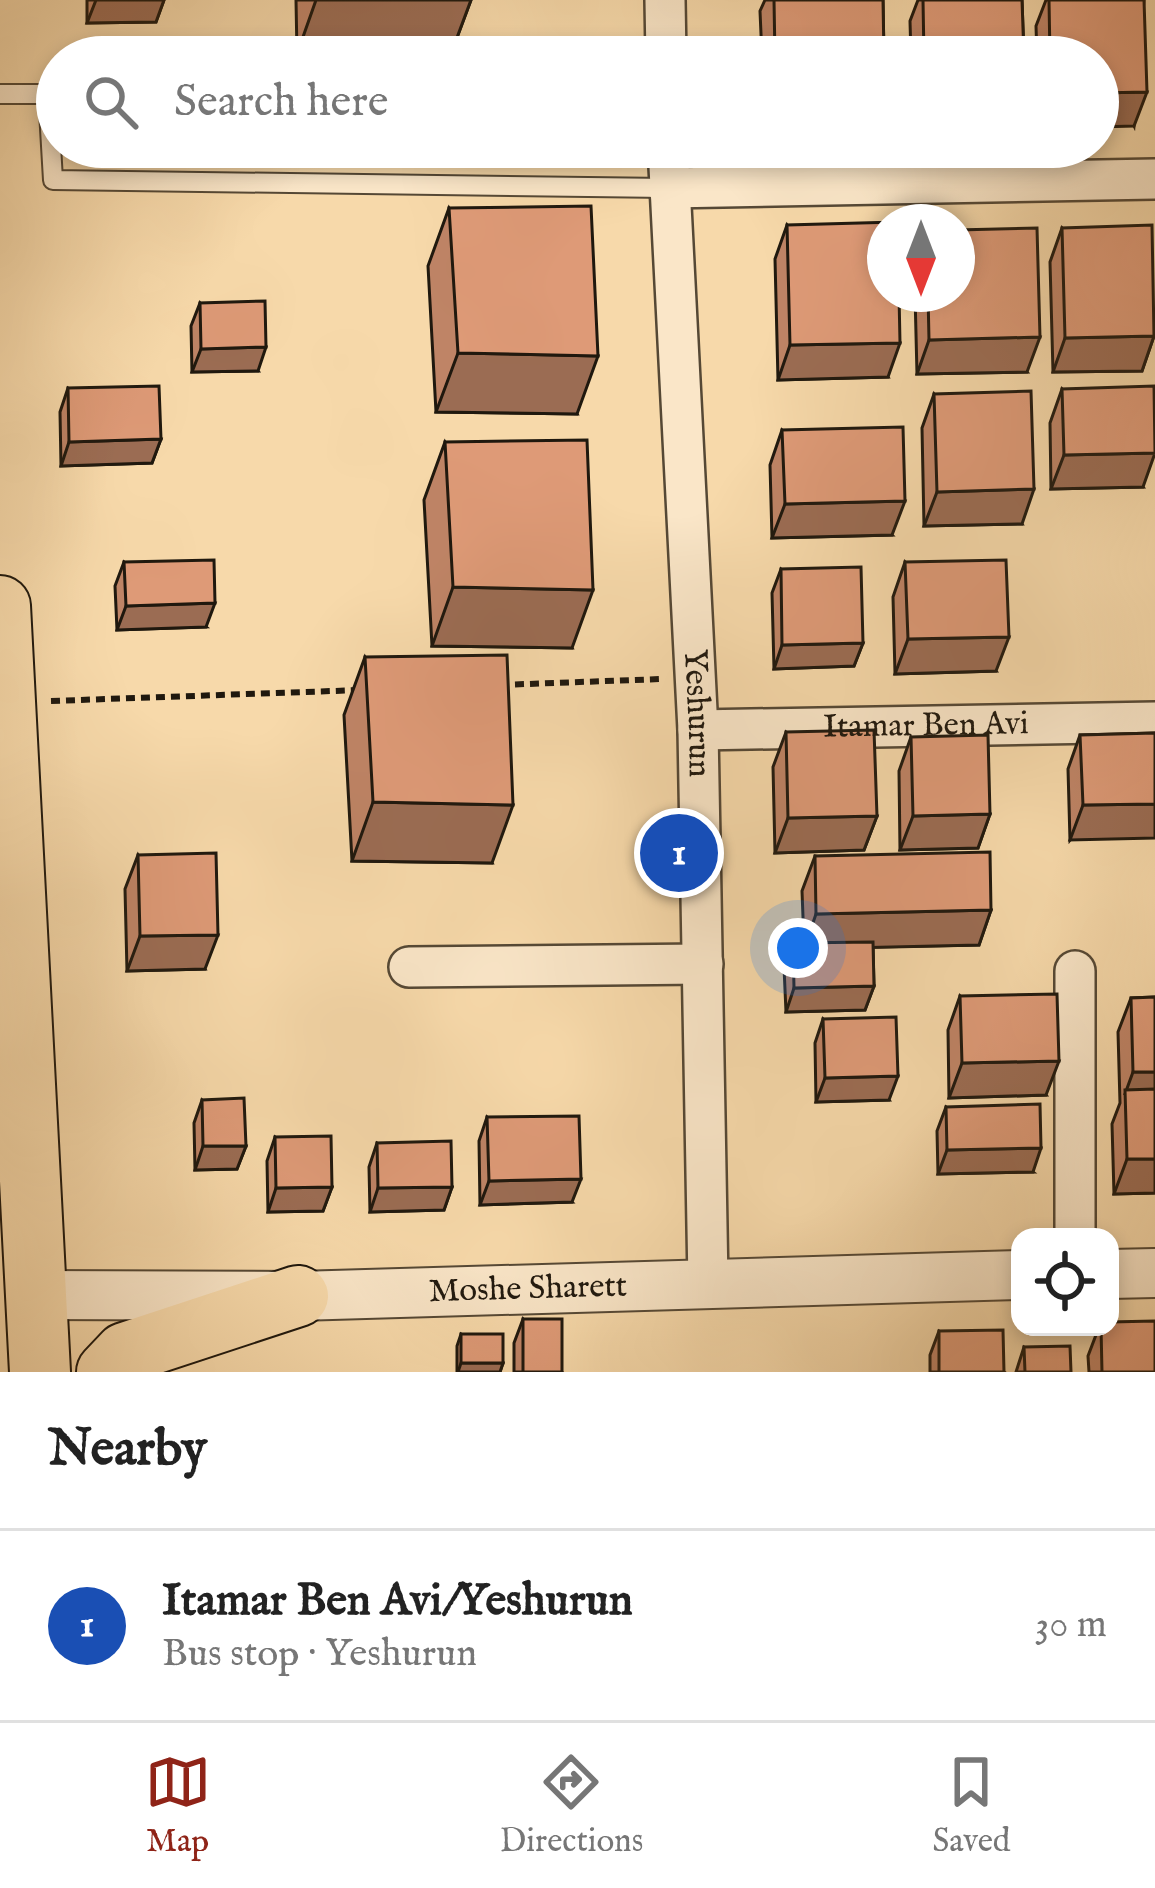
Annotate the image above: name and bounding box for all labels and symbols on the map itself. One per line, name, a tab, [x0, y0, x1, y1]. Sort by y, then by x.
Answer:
north arrow	[867, 204, 975, 312]
street label: Yeshurun	[673, 648, 720, 778]
street label: Itamar Ben Avi	[823, 703, 1029, 749]
pin: 1	[640, 808, 718, 898]
your location	[768, 918, 828, 978]
street label: Moshe Sharett	[428, 1265, 628, 1313]

